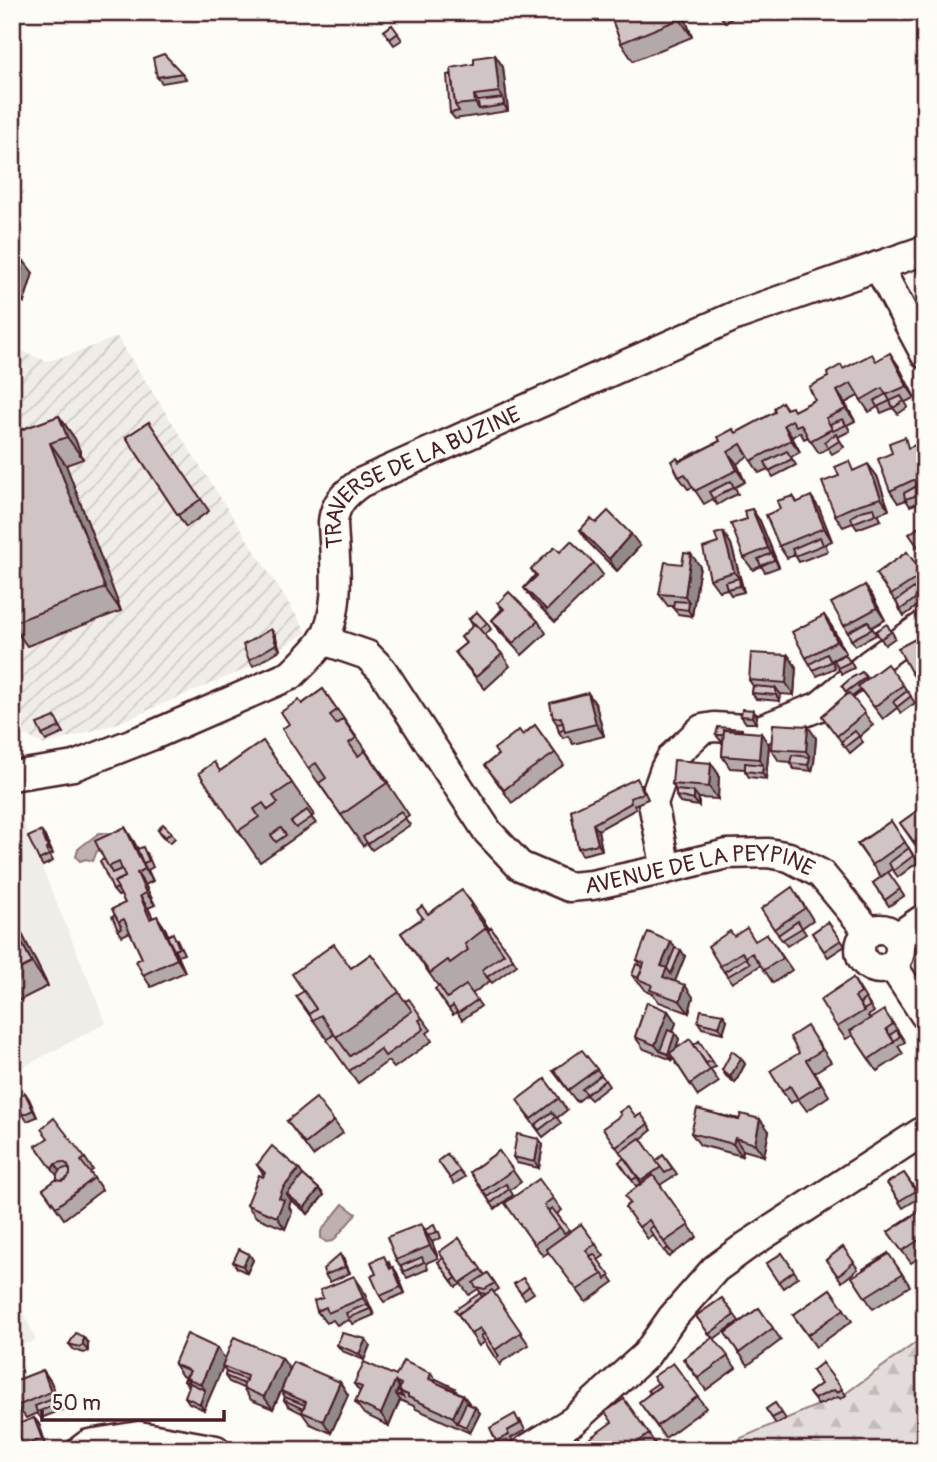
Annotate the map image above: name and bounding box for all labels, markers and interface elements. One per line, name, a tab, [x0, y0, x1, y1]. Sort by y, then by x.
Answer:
street label: TRAVERSE DE LA BUZINE	[318, 399, 525, 550]
street label: AVENUE DE LA PEYPINE	[584, 838, 820, 900]
scale bar	[42, 1378, 224, 1422]
text: 50 m	[52, 1390, 101, 1417]

